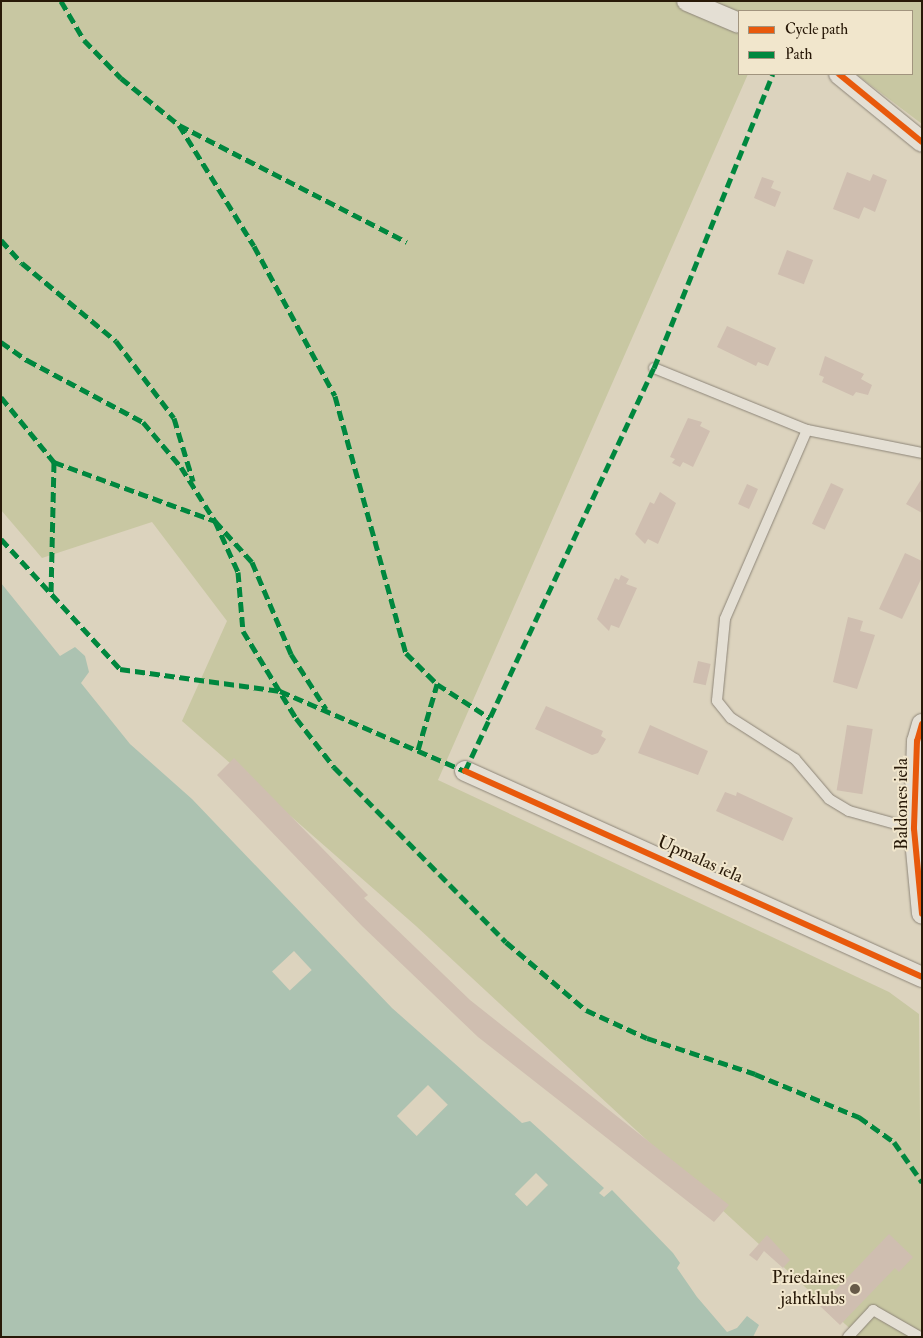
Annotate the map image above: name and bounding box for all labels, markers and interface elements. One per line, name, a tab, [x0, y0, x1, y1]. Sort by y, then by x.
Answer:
legend	[738, 10, 913, 75]
text: Cycle path	[785, 20, 848, 39]
text: Path	[785, 45, 812, 64]
street label: Baldones iela	[891, 758, 913, 850]
street label: Upmalas iela	[654, 832, 746, 888]
place label: Priedaines jahtklubs	[772, 1268, 845, 1310]
marker: Priedaines jahtklubs	[849, 1283, 861, 1295]

